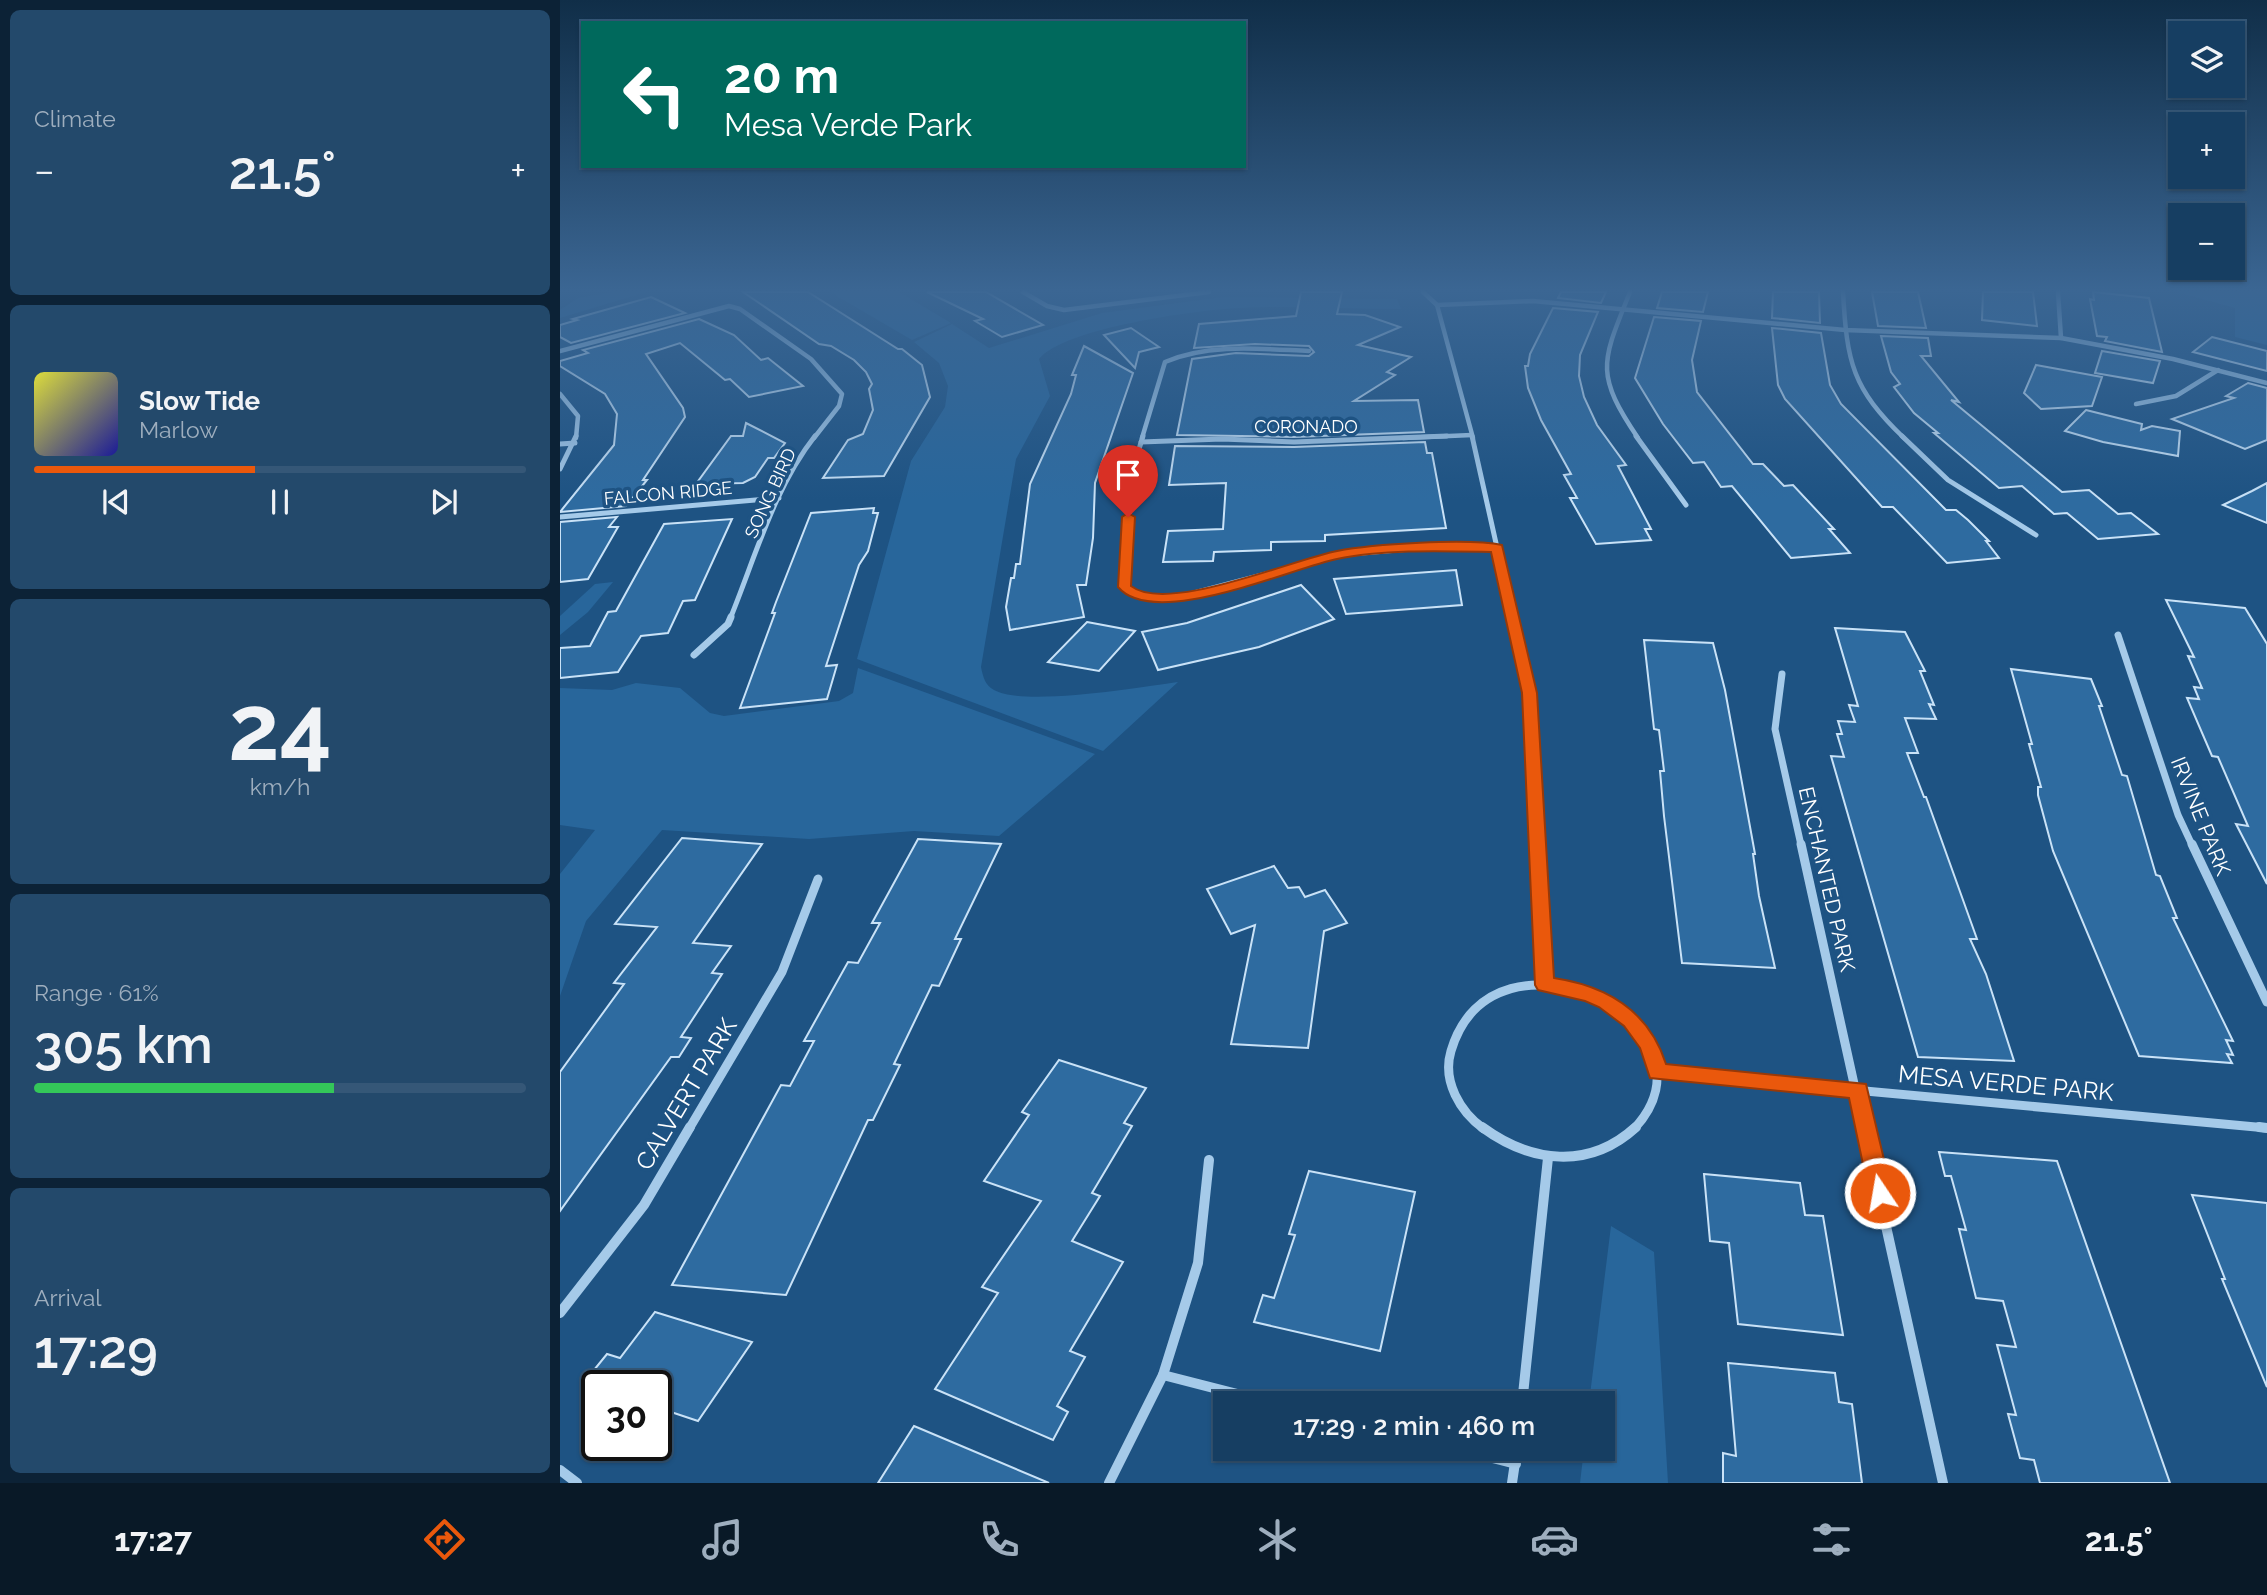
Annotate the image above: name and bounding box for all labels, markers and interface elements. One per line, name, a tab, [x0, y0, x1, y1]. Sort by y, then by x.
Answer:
map controls	[2168, 21, 2245, 280]
button: layers	[2168, 21, 2245, 98]
text: 20 m	[724, 47, 839, 104]
icon: left	[609, 49, 700, 140]
text: Climate	[34, 105, 116, 132]
text: Mesa Verde Park	[724, 106, 972, 143]
button: +	[2168, 112, 2245, 189]
text: 21.5°	[229, 140, 336, 201]
text: −	[34, 148, 54, 193]
text: +	[510, 148, 526, 193]
button: −	[2168, 203, 2245, 280]
text: Slow Tide	[139, 386, 260, 416]
text: Marlow	[139, 416, 218, 443]
street label: CORONADO	[1254, 416, 1358, 437]
street label: SONG BIRD	[740, 445, 800, 541]
pin	[1098, 445, 1158, 517]
icon: arrive	[1109, 456, 1147, 494]
street label: FALCON RIDGE	[603, 477, 733, 509]
icon: previous	[97, 483, 135, 521]
icon: pause	[261, 483, 299, 521]
icon: next	[425, 483, 463, 521]
text: 24	[228, 674, 332, 781]
street label: IRVINE PARK	[2166, 753, 2236, 879]
text: km/h	[250, 773, 310, 800]
street label: ENCHANTED PARK	[1794, 784, 1861, 974]
text: Range · 61%	[34, 979, 159, 1006]
street label: CALVERT PARK	[629, 1013, 743, 1175]
text: 305 km	[34, 1014, 213, 1075]
street label: MESA VERDE PARK	[1897, 1059, 2115, 1107]
position arrow	[1843, 1156, 1917, 1230]
text: Arrival	[34, 1284, 101, 1311]
text: 17:29	[34, 1319, 158, 1380]
speed limit sign: 30	[581, 1370, 672, 1461]
text: 17:29 · 2 min · 460 m	[1293, 1411, 1535, 1441]
icon: directions	[420, 1515, 469, 1564]
icon: music	[698, 1515, 747, 1564]
icon: phone	[975, 1515, 1024, 1564]
icon: climate	[1253, 1515, 1302, 1564]
icon: car	[1530, 1515, 1579, 1564]
icon: filters	[1807, 1515, 1856, 1564]
text: 17:27	[114, 1521, 192, 1558]
text: 21.5°	[2085, 1521, 2153, 1558]

